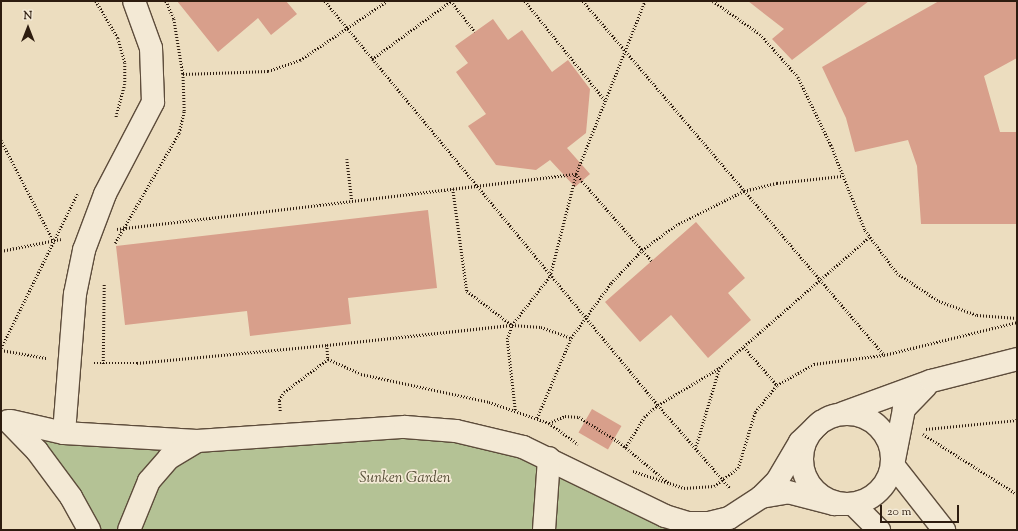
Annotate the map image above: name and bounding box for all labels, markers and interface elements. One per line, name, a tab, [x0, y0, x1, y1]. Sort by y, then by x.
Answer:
north arrow	[8, 8, 48, 48]
text: N	[24, 8, 32, 24]
park label: Sunken Garden	[359, 470, 451, 488]
scale bar	[882, 497, 961, 523]
text: 20 m	[887, 503, 911, 521]

